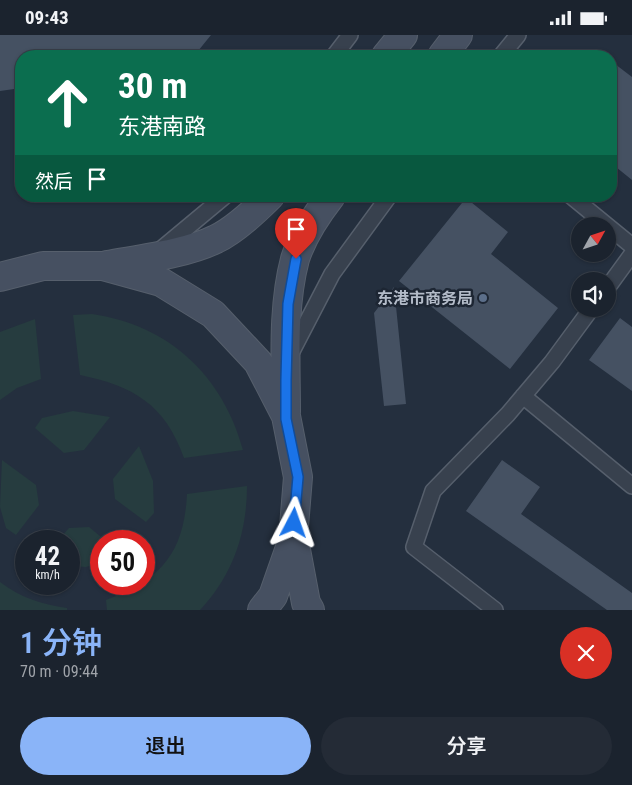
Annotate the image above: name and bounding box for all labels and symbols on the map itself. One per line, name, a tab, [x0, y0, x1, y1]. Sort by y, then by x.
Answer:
pin	[275, 208, 317, 259]
north arrow	[571, 217, 616, 263]
place label: 东港市商务局	[377, 289, 473, 308]
marker: 东港市商务局	[477, 292, 489, 304]
position arrow	[267, 496, 319, 548]
speed limit sign: 50	[90, 530, 155, 595]

